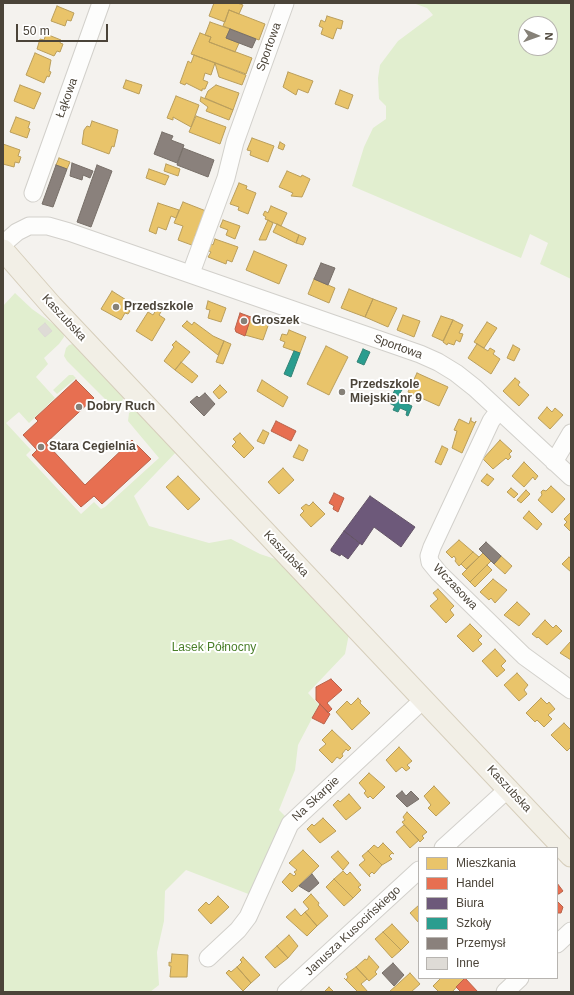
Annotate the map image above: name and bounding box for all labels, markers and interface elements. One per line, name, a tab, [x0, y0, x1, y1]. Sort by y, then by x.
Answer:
scale bar	[18, 16, 110, 42]
north arrow	[518, 16, 558, 56]
street label: Sportowa	[254, 21, 284, 73]
text: 50 m	[23, 24, 50, 38]
text: N	[543, 32, 555, 41]
street label: Łąkowa	[53, 76, 81, 120]
street label: Kaszubska	[39, 292, 89, 344]
place label: Przedszkole	[124, 300, 193, 314]
marker: Przedszkole	[111, 302, 121, 312]
place label: Groszek	[252, 314, 299, 328]
marker: Groszek	[239, 316, 249, 326]
street label: Sportowa	[372, 332, 424, 362]
place label: Przedszkole Miejskie nr 9	[350, 378, 422, 406]
marker: Przedszkole Miejskie nr 9	[337, 387, 347, 397]
place label: Dobry Ruch	[87, 400, 155, 414]
marker: Dobry Ruch	[74, 402, 84, 412]
place label: Stara Cegielnia	[49, 440, 136, 454]
marker: Stara Cegielnia	[36, 442, 46, 452]
street label: Kaszubska	[260, 528, 312, 580]
street label: Wczasowa	[430, 561, 480, 613]
park label: Lasek Północny	[172, 641, 256, 655]
street label: Kaszubska	[484, 763, 534, 815]
street label: Na Skarpie	[289, 773, 343, 825]
legend	[418, 847, 558, 979]
text: Mieszkania	[456, 856, 516, 870]
text: Handel	[456, 876, 494, 890]
street label: Janusza Kusocińskiego	[302, 883, 404, 979]
text: Biura	[456, 896, 484, 910]
text: Szkoły	[456, 916, 491, 930]
text: Przemysł	[456, 936, 505, 950]
text: Inne	[456, 956, 479, 970]

